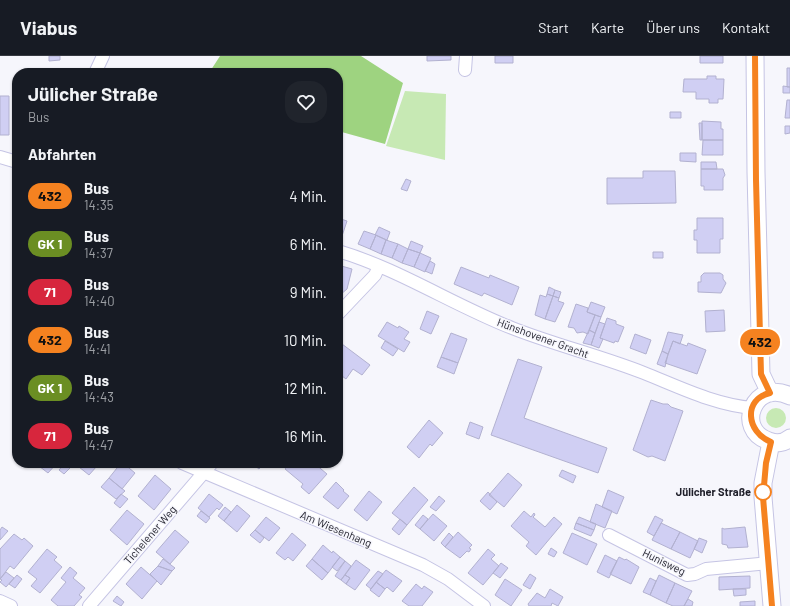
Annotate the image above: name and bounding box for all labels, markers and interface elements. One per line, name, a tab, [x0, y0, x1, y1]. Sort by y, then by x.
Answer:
text: Viabus	[20, 16, 77, 39]
text: Start	[538, 19, 569, 36]
text: Karte	[591, 19, 624, 36]
text: Über uns	[646, 19, 700, 36]
text: Kontakt	[722, 19, 770, 36]
button: heart	[285, 81, 327, 123]
text: Jülicher Straße	[28, 82, 158, 105]
text: Bus	[28, 109, 49, 125]
text: Abfahrten	[28, 145, 96, 163]
text: Bus	[84, 179, 109, 197]
text: 432	[38, 187, 62, 204]
text: 4 Min.	[289, 187, 327, 205]
text: 14:35	[84, 197, 114, 213]
text: Bus	[84, 227, 109, 245]
text: GK 1	[37, 235, 63, 252]
text: 6 Min.	[290, 235, 327, 253]
text: 14:37	[84, 245, 113, 261]
text: Bus	[84, 275, 109, 293]
text: 71	[44, 283, 56, 300]
text: 9 Min.	[290, 283, 327, 301]
text: 14:40	[84, 293, 115, 309]
street label: Hünshovener Gracht	[495, 315, 591, 360]
text: Bus	[84, 323, 109, 341]
line badge: 432	[737, 329, 783, 355]
text: 432	[38, 331, 62, 348]
text: 10 Min.	[284, 331, 327, 349]
text: 432	[748, 333, 772, 350]
text: 14:41	[84, 341, 111, 357]
text: Bus	[84, 371, 109, 389]
text: GK 1	[37, 379, 63, 396]
text: 12 Min.	[284, 379, 327, 397]
text: 14:43	[84, 389, 114, 405]
text: Bus	[84, 419, 109, 437]
text: 71	[44, 427, 56, 444]
text: 16 Min.	[285, 427, 327, 445]
text: 14:47	[84, 437, 113, 453]
marker: Jülicher Straße	[754, 483, 772, 501]
place label: Jülicher Straße	[676, 485, 751, 498]
street label: Tichelener Weg	[121, 503, 179, 567]
street label: Am Wiesenhang	[298, 508, 374, 550]
street label: Hunisweg	[641, 546, 688, 578]

